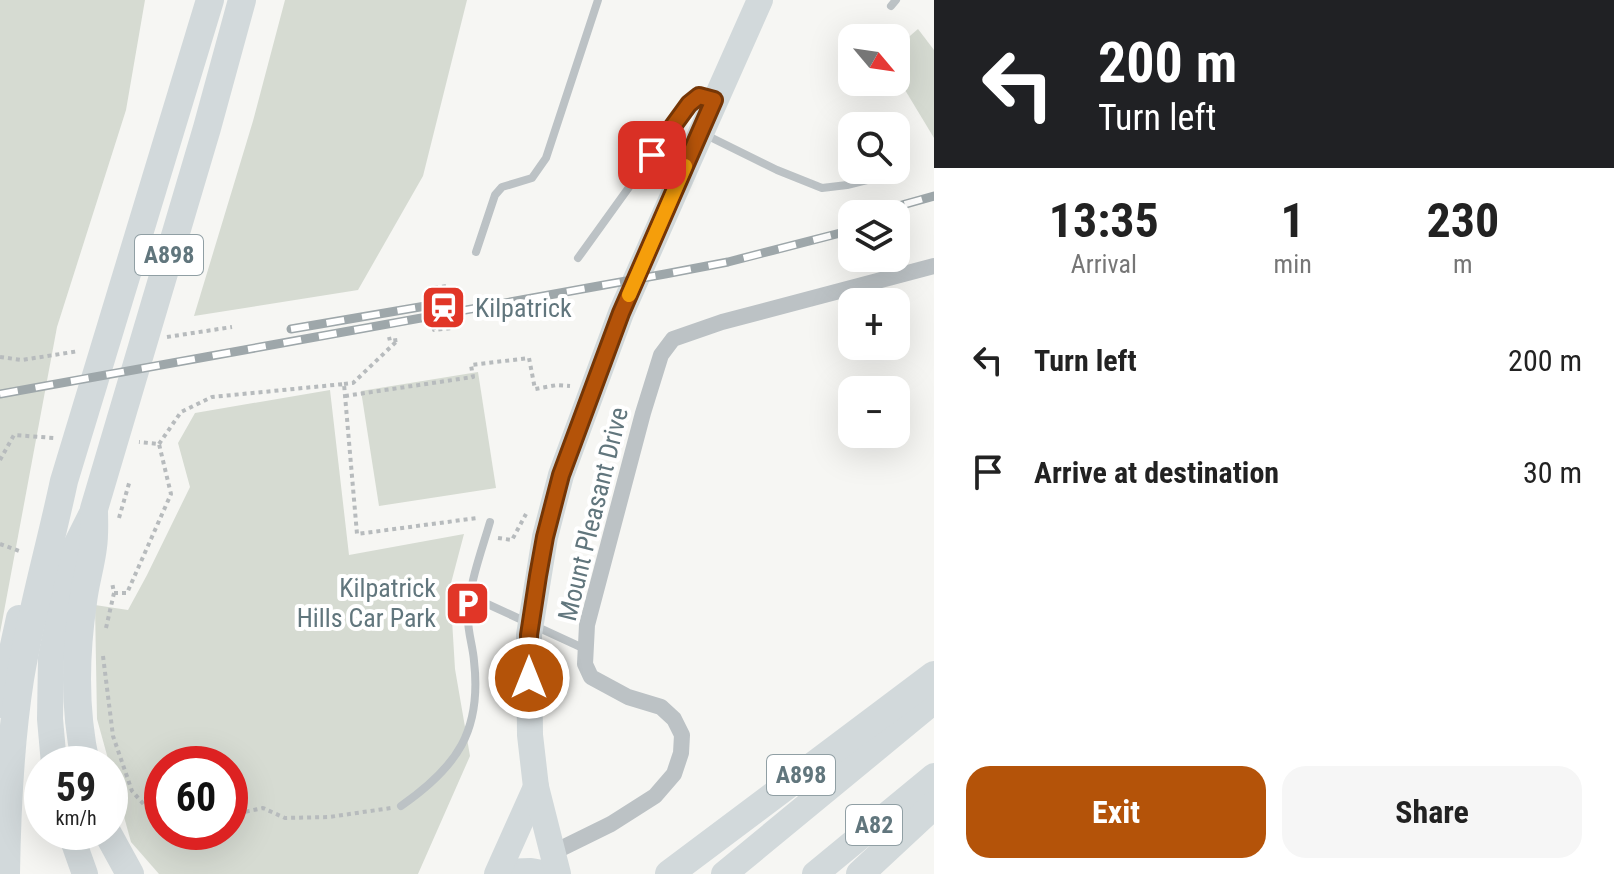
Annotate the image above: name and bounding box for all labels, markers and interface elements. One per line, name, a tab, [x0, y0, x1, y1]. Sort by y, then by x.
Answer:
north arrow	[838, 24, 910, 96]
map controls	[838, 24, 910, 448]
text: 200 m	[1098, 30, 1237, 96]
icon: left	[966, 32, 1070, 136]
text: Turn left	[1098, 97, 1216, 139]
button: search	[838, 112, 910, 184]
pin	[618, 121, 686, 189]
icon: arrive	[630, 133, 674, 177]
text: 13:35	[1049, 192, 1159, 249]
text: 1	[1281, 192, 1305, 249]
text: 230	[1426, 192, 1499, 249]
button: layers	[838, 200, 910, 272]
road number: A898	[135, 235, 203, 275]
text: Arrival	[1071, 249, 1137, 279]
text: min	[1274, 249, 1312, 279]
text: m	[1453, 249, 1473, 279]
station icon: Kilpatrick	[420, 284, 468, 332]
button: +	[838, 288, 910, 360]
place label: Kilpatrick	[475, 293, 572, 323]
icon: left	[966, 338, 1010, 382]
text: Turn left	[1034, 343, 1137, 378]
text: 200 m	[1508, 343, 1582, 378]
button: −	[838, 376, 910, 448]
street label: Mount Pleasant Drive	[552, 404, 634, 624]
icon: arrive	[966, 450, 1010, 494]
text: Arrive at destination	[1034, 455, 1279, 490]
text: 30 m	[1523, 455, 1582, 490]
place label: Kilpatrick Hills Car Park	[297, 573, 436, 633]
parking icon: Kilpatrick Hills Car Park	[443, 579, 491, 627]
position arrow	[487, 636, 571, 720]
speed limit sign: 60	[144, 746, 248, 850]
road number: A898	[767, 755, 835, 795]
text: 59	[56, 764, 96, 811]
button: Exit	[966, 766, 1266, 858]
button: Share	[1282, 766, 1582, 858]
road number: A82	[846, 805, 902, 845]
text: km/h	[55, 806, 97, 830]

